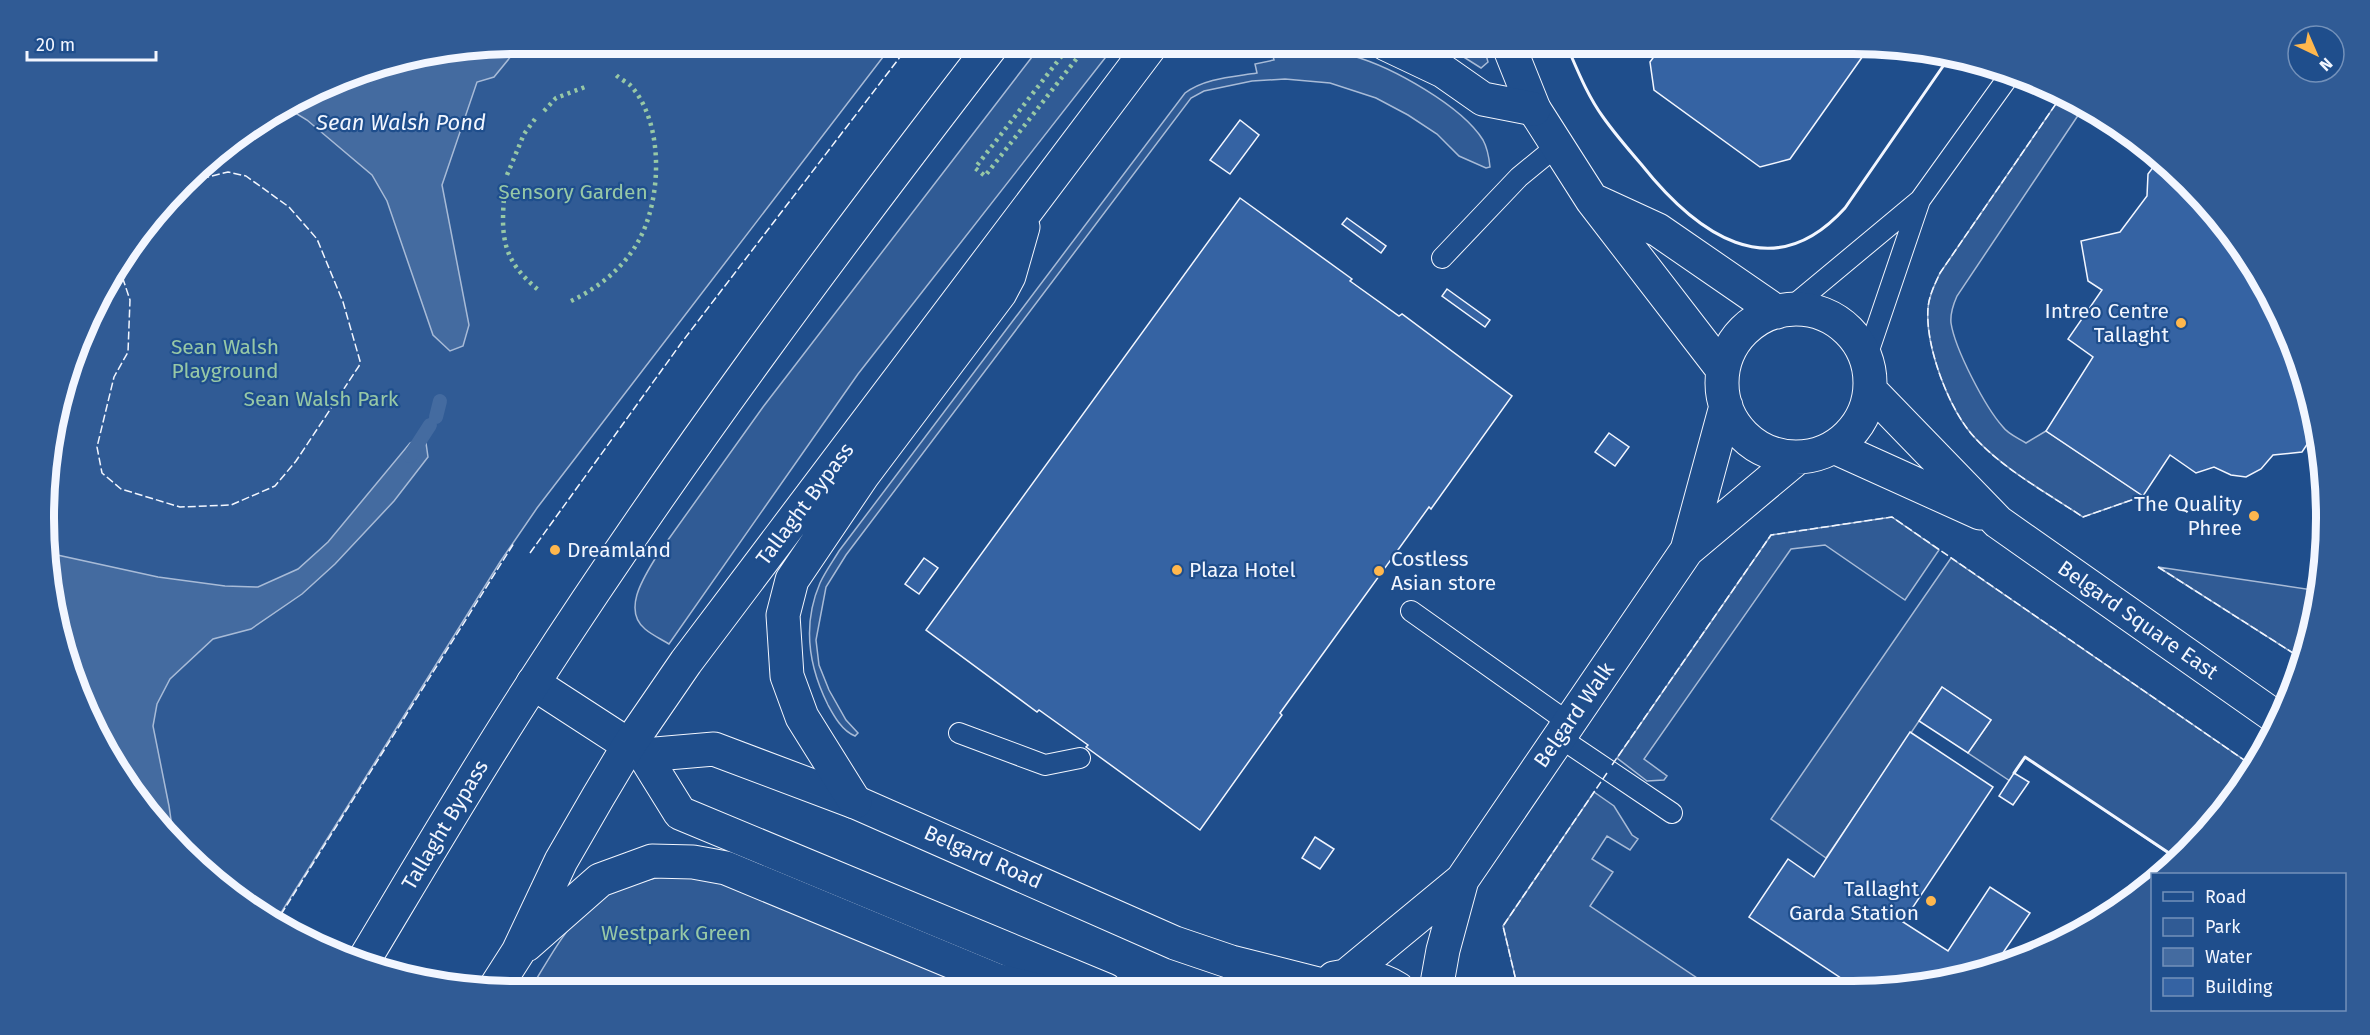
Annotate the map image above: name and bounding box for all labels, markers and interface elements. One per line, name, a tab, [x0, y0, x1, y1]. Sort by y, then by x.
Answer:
scale bar	[27, 24, 156, 62]
north arrow	[2286, 24, 2346, 84]
text: 20 m	[36, 34, 75, 56]
text: N	[2316, 54, 2336, 75]
water label: Sean Walsh Pond	[315, 109, 486, 136]
park label: Sensory Garden	[498, 179, 648, 205]
place label: Intreo Centre Tallaght	[2045, 298, 2169, 348]
marker: Intreo Centre Tallaght	[2174, 316, 2188, 330]
park label: Sean Walsh Playground	[171, 334, 279, 384]
park label: Sean Walsh Park	[243, 386, 399, 412]
street label: Tallaght Bypass	[750, 437, 860, 570]
place label: The Quality Phree	[2134, 491, 2243, 541]
marker: The Quality Phree	[2247, 509, 2261, 523]
place label: Dreamland	[567, 537, 671, 563]
marker: Dreamland	[548, 543, 562, 557]
place label: Costless Asian store	[1391, 546, 1496, 596]
street label: Belgard Square East	[2053, 555, 2223, 685]
place label: Plaza Hotel	[1189, 557, 1296, 583]
marker: Plaza Hotel	[1170, 563, 1184, 577]
marker: Costless Asian store	[1372, 564, 1386, 578]
street label: Belgard Walk	[1528, 657, 1620, 773]
street label: Tallaght Bypass	[396, 755, 494, 895]
street label: Belgard Road	[920, 819, 1046, 895]
legend	[2151, 873, 2346, 1011]
place label: Tallaght Garda Station	[1789, 876, 1919, 926]
text: Road	[2205, 886, 2247, 908]
marker: Tallaght Garda Station	[1924, 894, 1938, 908]
text: Park	[2205, 916, 2241, 938]
park label: Westpark Green	[601, 920, 751, 946]
text: Water	[2205, 946, 2252, 968]
text: Building	[2205, 976, 2273, 998]

